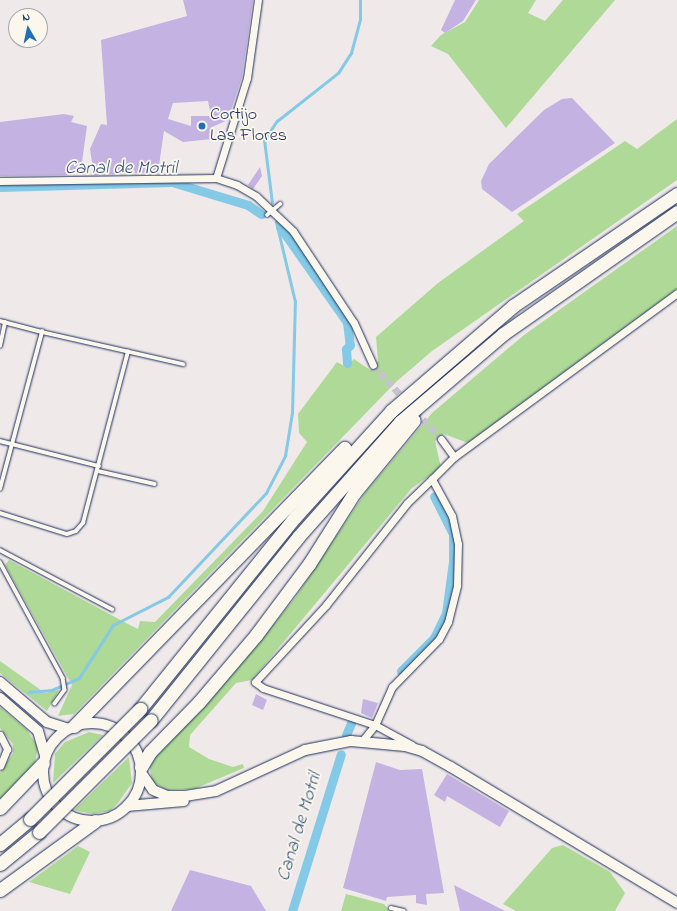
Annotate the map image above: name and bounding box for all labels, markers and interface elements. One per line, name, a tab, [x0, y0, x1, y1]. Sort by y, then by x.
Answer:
north arrow	[8, 8, 48, 48]
text: N	[21, 9, 31, 26]
place label: Cortijo Las Flores	[210, 105, 287, 148]
marker: Cortijo Las Flores	[197, 121, 207, 131]
water label: Canal de Motril	[65, 158, 177, 180]
water label: Canal de Motril	[273, 770, 327, 884]

